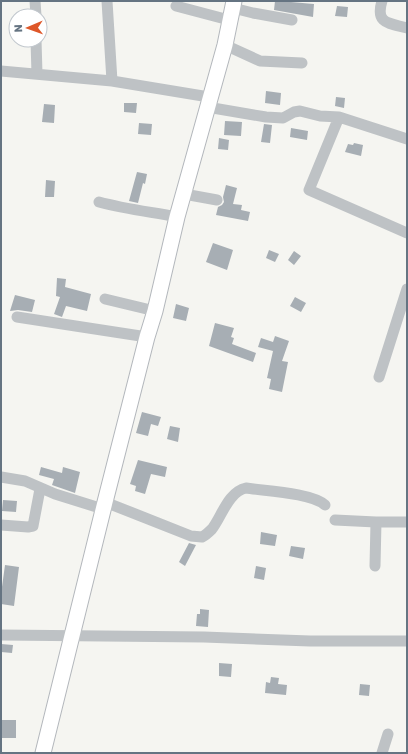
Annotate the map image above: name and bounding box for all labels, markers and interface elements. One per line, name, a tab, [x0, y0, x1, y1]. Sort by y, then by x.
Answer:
north arrow	[8, 8, 48, 48]
text: N	[12, 24, 25, 33]

